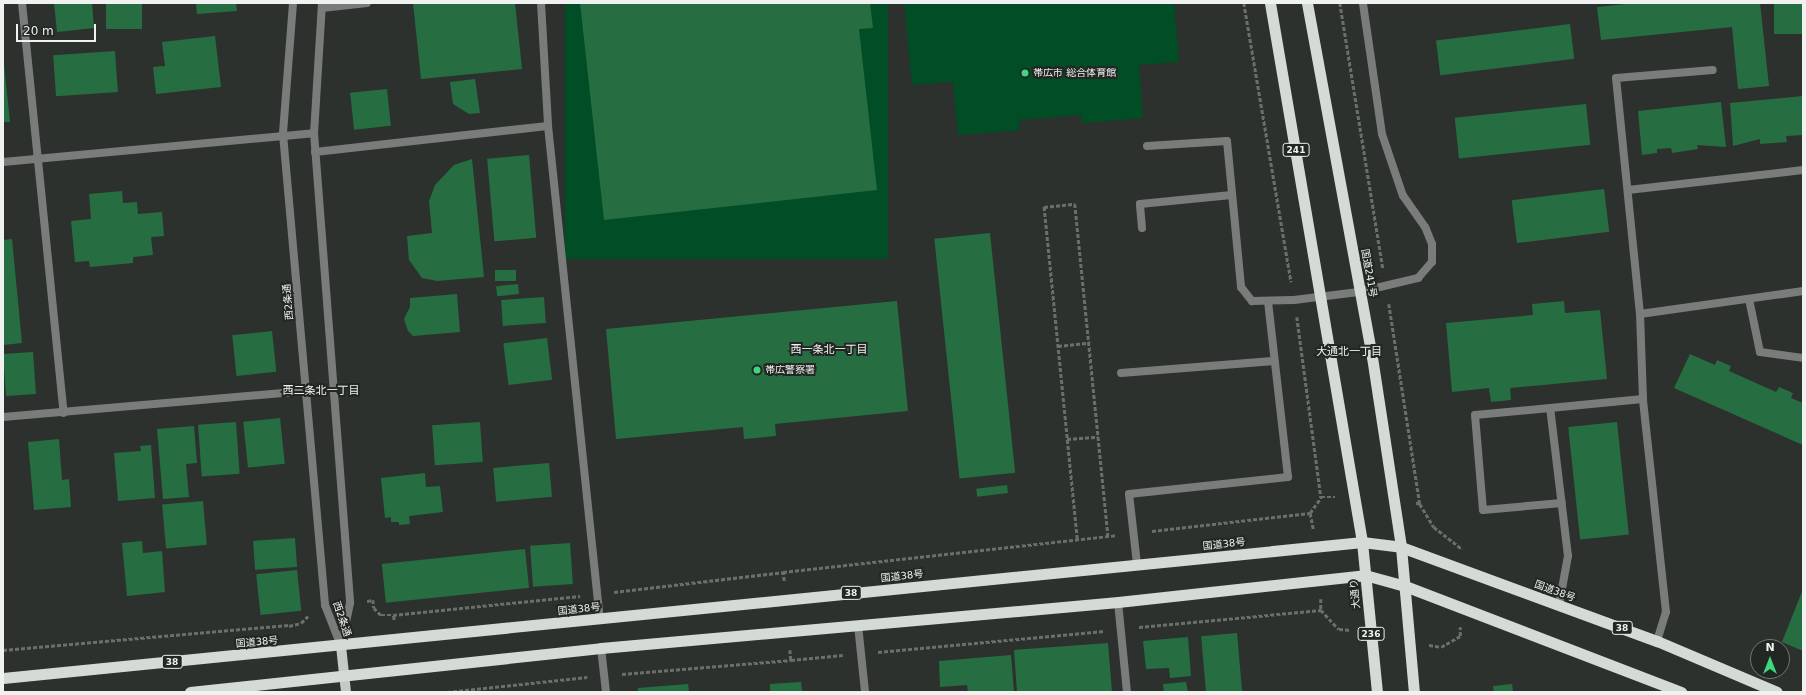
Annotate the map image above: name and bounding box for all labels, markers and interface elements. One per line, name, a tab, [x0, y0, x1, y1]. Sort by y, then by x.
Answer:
scale bar	[18, 16, 98, 42]
text: 20 m	[23, 24, 54, 38]
place label: 帯広市 総合体育館	[1033, 67, 1116, 79]
marker: 帯広市 総合体育館	[1020, 68, 1030, 78]
road number: 241	[1282, 143, 1310, 157]
street label: 国道241号	[1359, 248, 1379, 298]
street label: 西2条通	[280, 283, 296, 321]
district label: 西一条北一丁目	[791, 343, 867, 357]
district label: 大通北一丁目	[1316, 345, 1382, 359]
place label: 帯広警察署	[765, 364, 815, 376]
marker: 帯広警察署	[752, 365, 762, 375]
district label: 西二条北一丁目	[283, 384, 359, 398]
street label: 国道38号	[1202, 536, 1246, 552]
street label: 国道38号	[880, 568, 924, 584]
street label: 大通り	[1347, 578, 1363, 610]
street label: 国道38号	[1533, 578, 1577, 604]
road number: 38	[840, 586, 862, 600]
street label: 西2条通	[330, 600, 354, 638]
street label: 国道38号	[557, 601, 601, 617]
road number: 38	[1611, 621, 1633, 635]
road number: 236	[1357, 627, 1385, 641]
street label: 国道38号	[235, 634, 279, 650]
north arrow	[1750, 639, 1790, 679]
text: N	[1765, 641, 1775, 654]
road number: 38	[161, 655, 183, 669]

